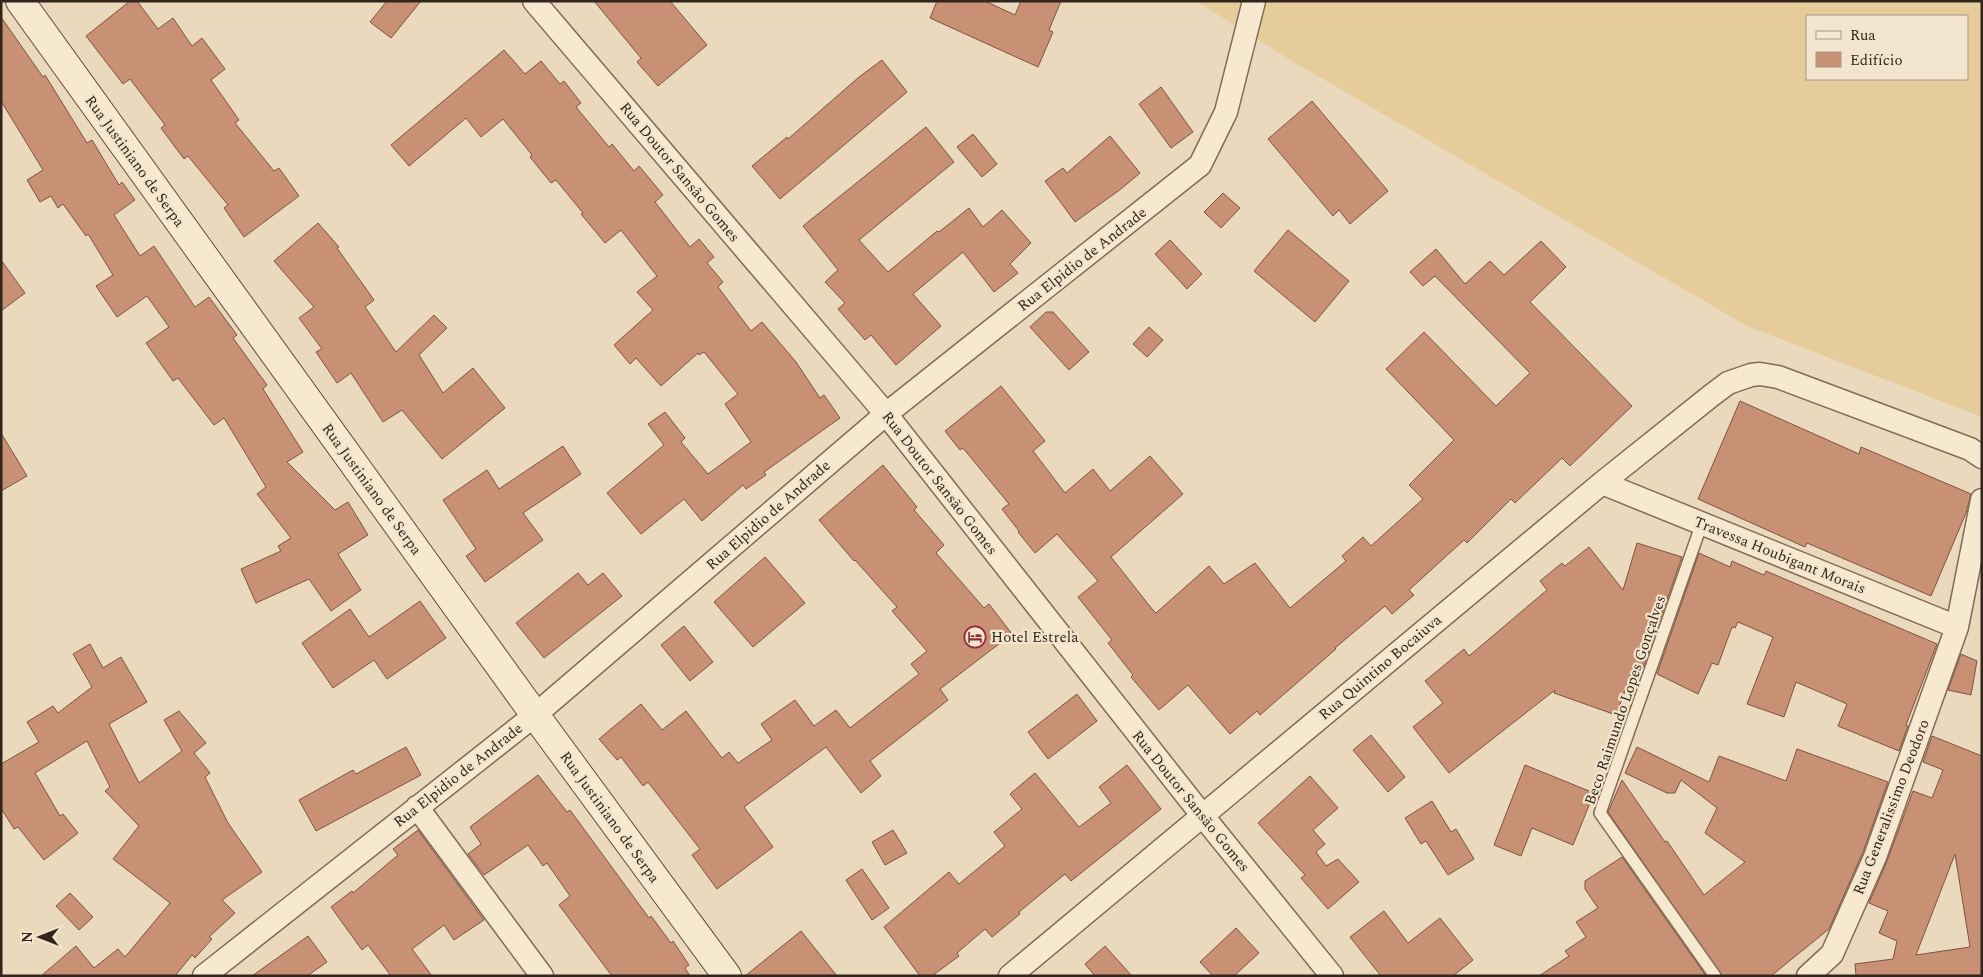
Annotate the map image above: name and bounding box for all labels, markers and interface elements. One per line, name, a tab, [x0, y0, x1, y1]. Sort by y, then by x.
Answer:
legend	[1806, 15, 1968, 80]
text: Rua	[1850, 24, 1876, 47]
text: Edifício	[1850, 49, 1903, 72]
street label: Rua Justiniano de Serpa	[79, 91, 191, 232]
street label: Rua Doutor Sansão Gomes	[614, 97, 745, 247]
street label: Rua Elpidio de Andrade	[1013, 202, 1152, 317]
street label: Rua Doutor Sansão Gomes	[876, 407, 1003, 560]
street label: Rua Justiniano de Serpa	[316, 419, 428, 560]
street label: Rua Elpidio de Andrade	[701, 455, 836, 576]
street label: Travessa Houbigant Morais	[1690, 510, 1869, 600]
street label: Beco Raimundo Lopes Gonçalves	[1579, 592, 1672, 808]
street label: Rua Quintino Bocaiuva	[1314, 609, 1447, 726]
hotel icon: Hotel Estrela	[963, 625, 987, 649]
place label: Hotel Estrela	[991, 626, 1079, 649]
street label: Rua Generalissimo Deodoro	[1847, 716, 1936, 898]
street label: Rua Elpidio de Andrade	[389, 718, 528, 833]
street label: Rua Doutor Sansão Gomes	[1126, 725, 1255, 877]
street label: Rua Justiniano de Serpa	[554, 747, 666, 888]
north arrow	[15, 912, 65, 962]
text: N	[17, 931, 38, 943]

